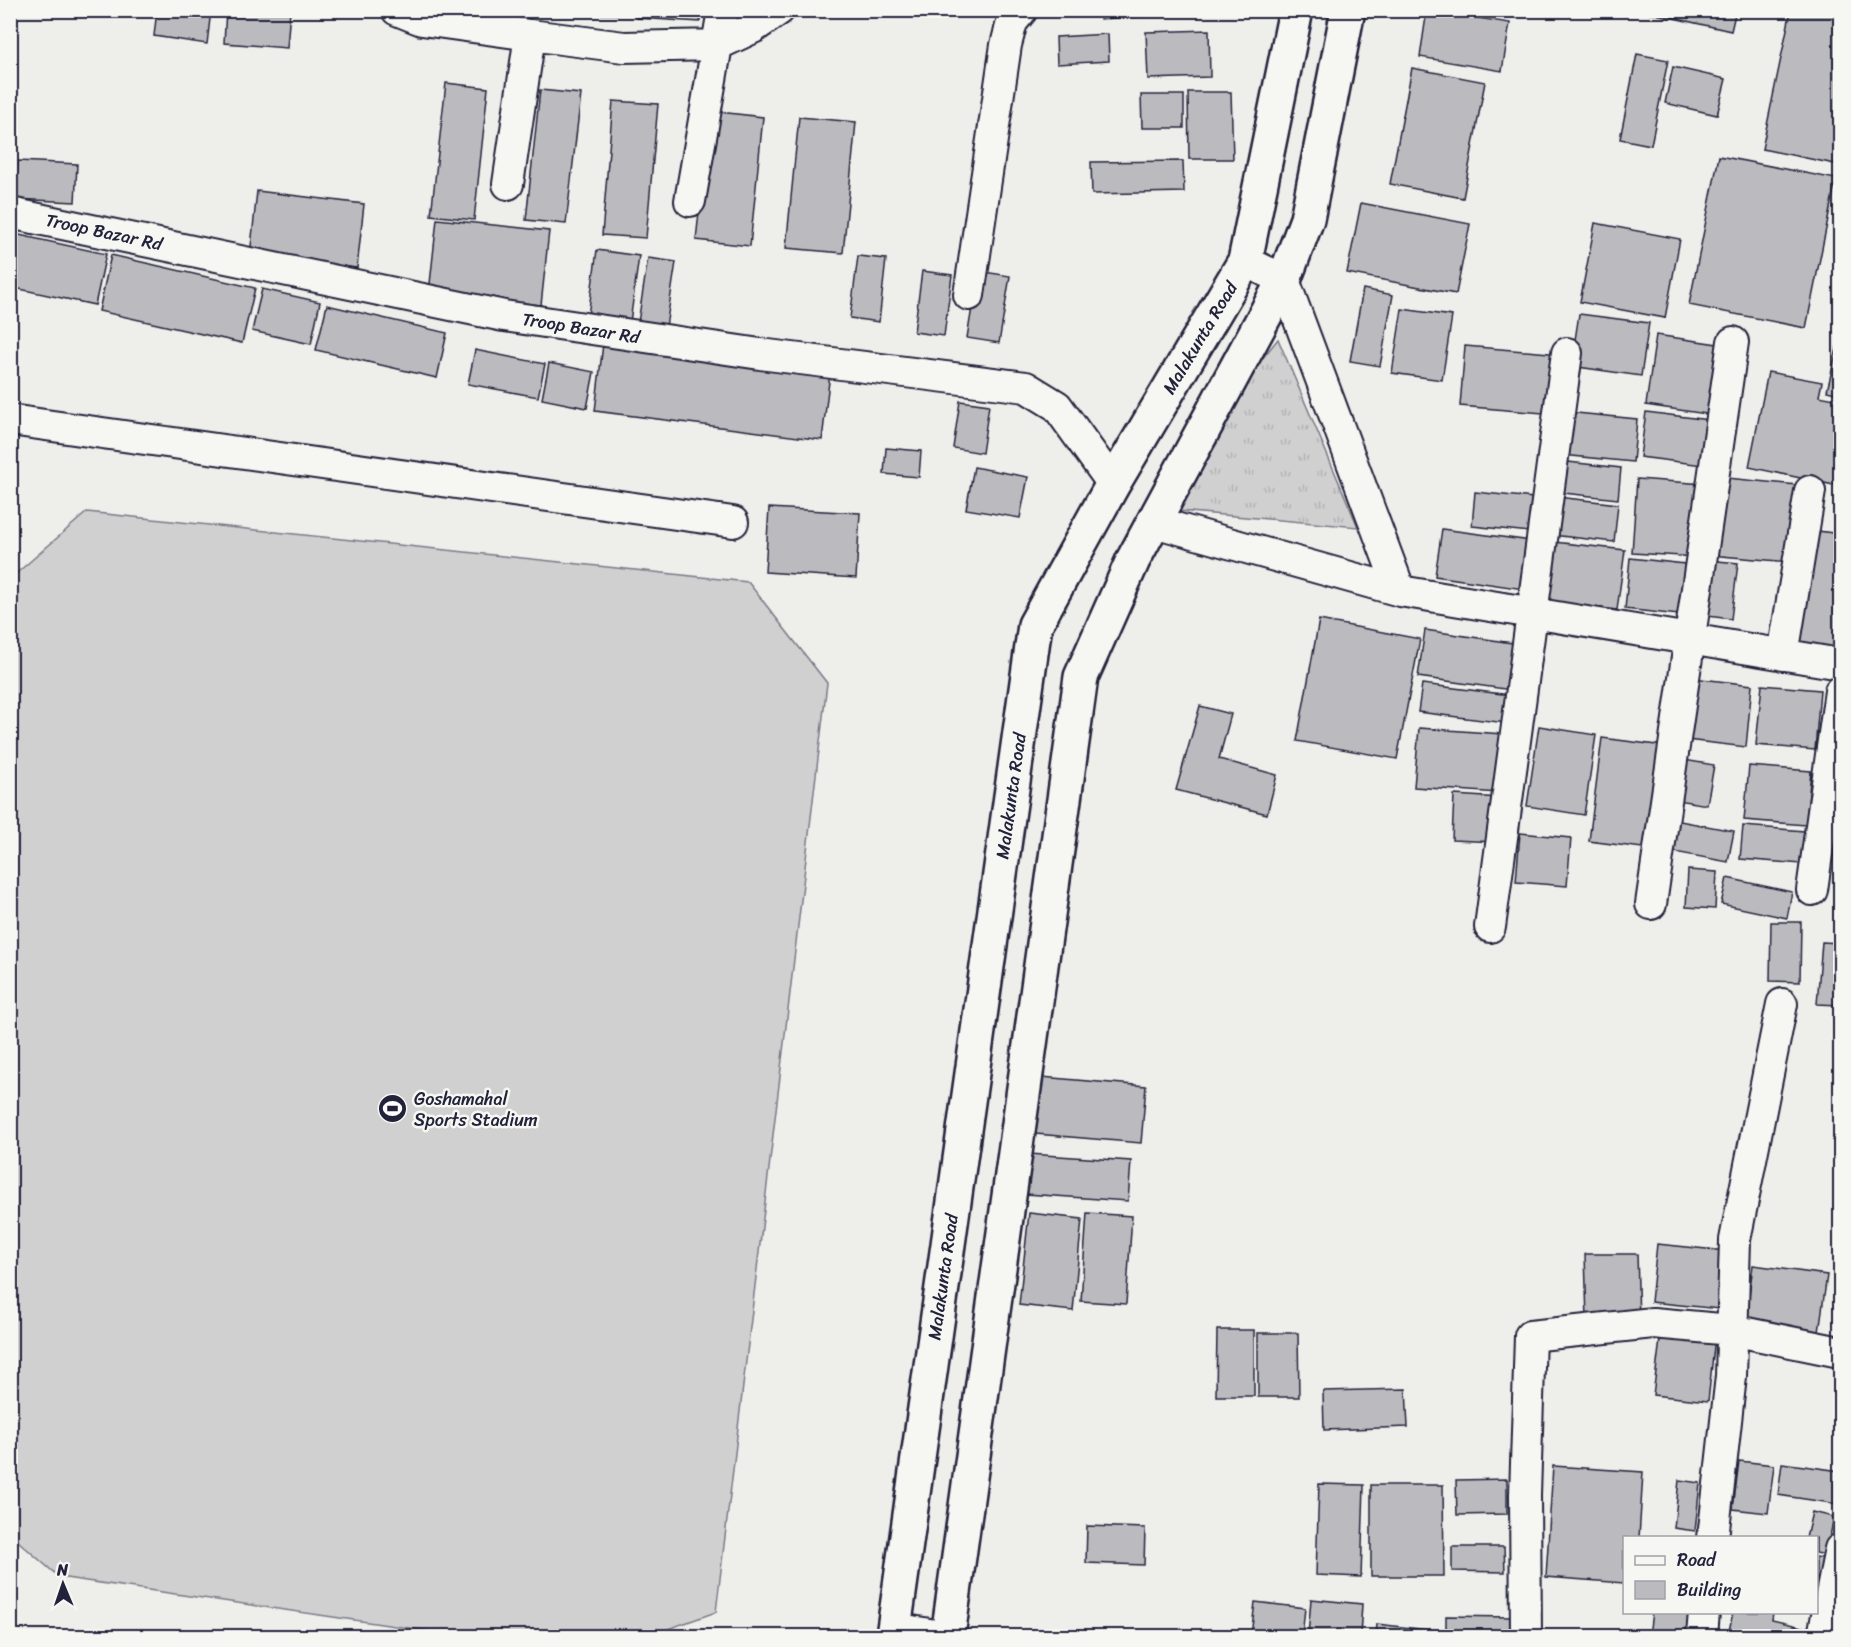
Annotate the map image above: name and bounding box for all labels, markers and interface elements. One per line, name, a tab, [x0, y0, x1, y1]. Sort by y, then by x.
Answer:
street label: Troop Bazar Rd	[43, 204, 167, 260]
street label: Malakunta Road	[1154, 274, 1247, 401]
street label: Troop Bazar Rd	[520, 303, 644, 353]
street label: Malakunta Road	[986, 729, 1036, 861]
place label: Goshamahal Sports Stadium	[414, 1083, 538, 1136]
sports icon: Goshamahal Sports Stadium	[377, 1093, 409, 1125]
street label: Malakunta Road	[918, 1210, 968, 1342]
legend	[1623, 1536, 1818, 1614]
text: Road	[1677, 1544, 1717, 1576]
north arrow	[33, 1554, 93, 1614]
text: N	[55, 1555, 69, 1584]
text: Building	[1677, 1574, 1741, 1606]

